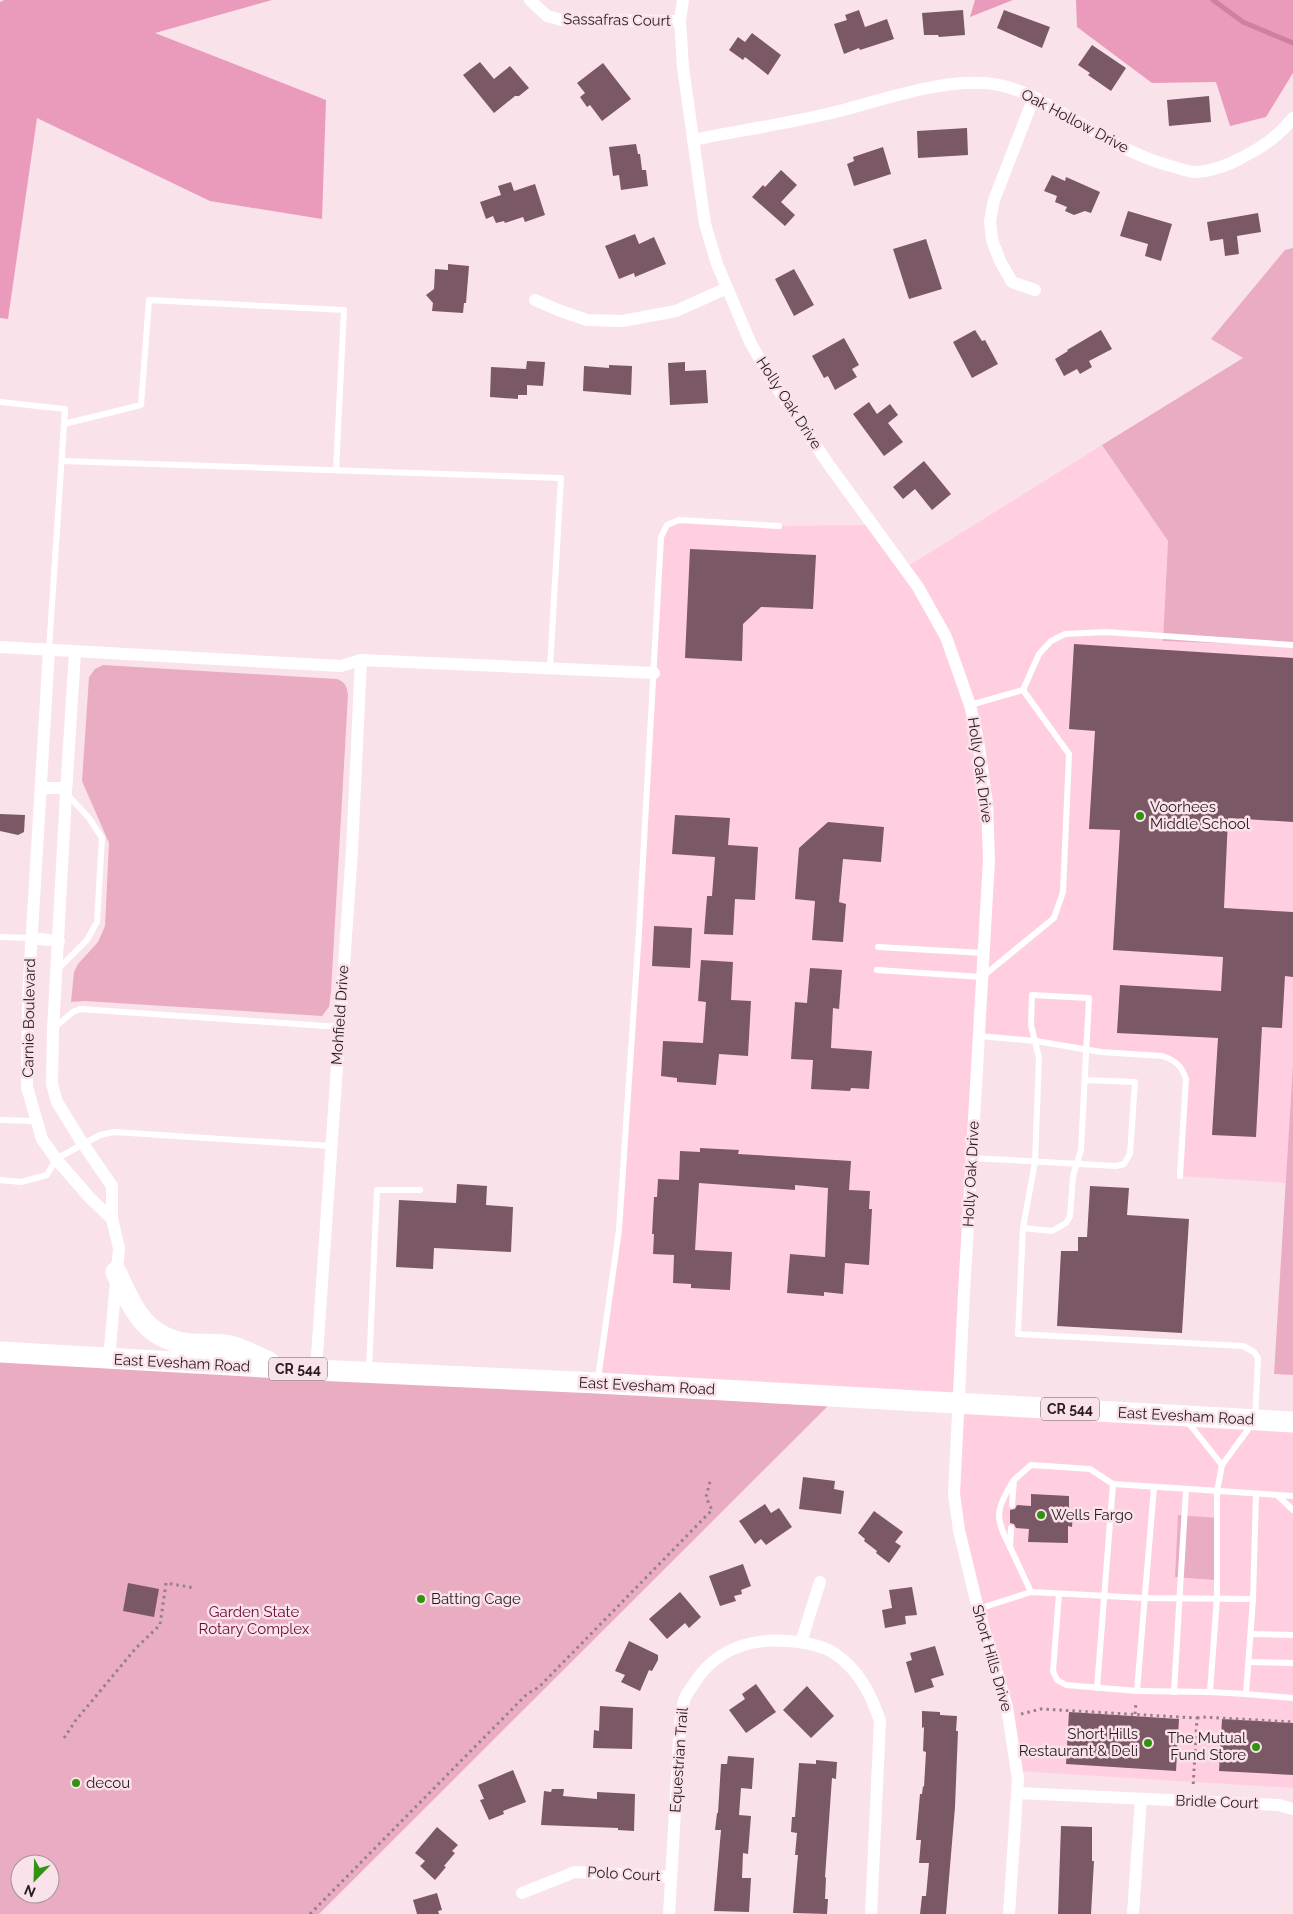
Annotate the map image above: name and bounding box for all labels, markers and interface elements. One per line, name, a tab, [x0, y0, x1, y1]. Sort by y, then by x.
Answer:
street label: Sassafras Court	[563, 10, 671, 30]
street label: Oak Hollow Drive	[1018, 85, 1132, 157]
street label: Holly Oak Drive	[753, 354, 826, 453]
street label: Holly Oak Drive	[964, 716, 996, 824]
place label: Voorhees Middle School	[1150, 798, 1251, 833]
marker: Voorhees Middle School	[1134, 810, 1146, 822]
street label: Carnie Boulevard	[19, 958, 39, 1078]
street label: Mohfield Drive	[328, 964, 352, 1066]
street label: Holly Oak Drive	[959, 1120, 983, 1228]
street label: East Evesham Road	[113, 1350, 251, 1376]
road number: CR 544	[269, 1358, 327, 1380]
street label: East Evesham Road	[578, 1373, 716, 1399]
road number: CR 544	[1041, 1398, 1099, 1420]
street label: East Evesham Road	[1117, 1403, 1255, 1429]
place label: Wells Fargo	[1051, 1506, 1133, 1524]
marker: Wells Fargo	[1035, 1509, 1047, 1521]
place label: Batting Cage	[431, 1590, 521, 1608]
marker: Batting Cage	[415, 1593, 427, 1605]
park label: Garden State Rotary Complex	[199, 1603, 310, 1638]
street label: Short Hills Drive	[968, 1603, 1016, 1714]
street label: Equestrian Trail	[666, 1706, 692, 1813]
place label: Short Hills Restaurant & Deli	[1019, 1725, 1138, 1760]
place label: The Mutual Fund Store	[1167, 1729, 1247, 1764]
marker: Short Hills Restaurant & Deli	[1142, 1737, 1154, 1749]
marker: The Mutual Fund Store	[1250, 1741, 1262, 1753]
place label: decou	[86, 1774, 130, 1792]
marker: decou	[70, 1777, 82, 1789]
street label: Bridle Court	[1175, 1792, 1259, 1812]
north arrow	[10, 1854, 60, 1904]
street label: Polo Court	[587, 1863, 661, 1885]
text: N	[22, 1882, 38, 1900]

